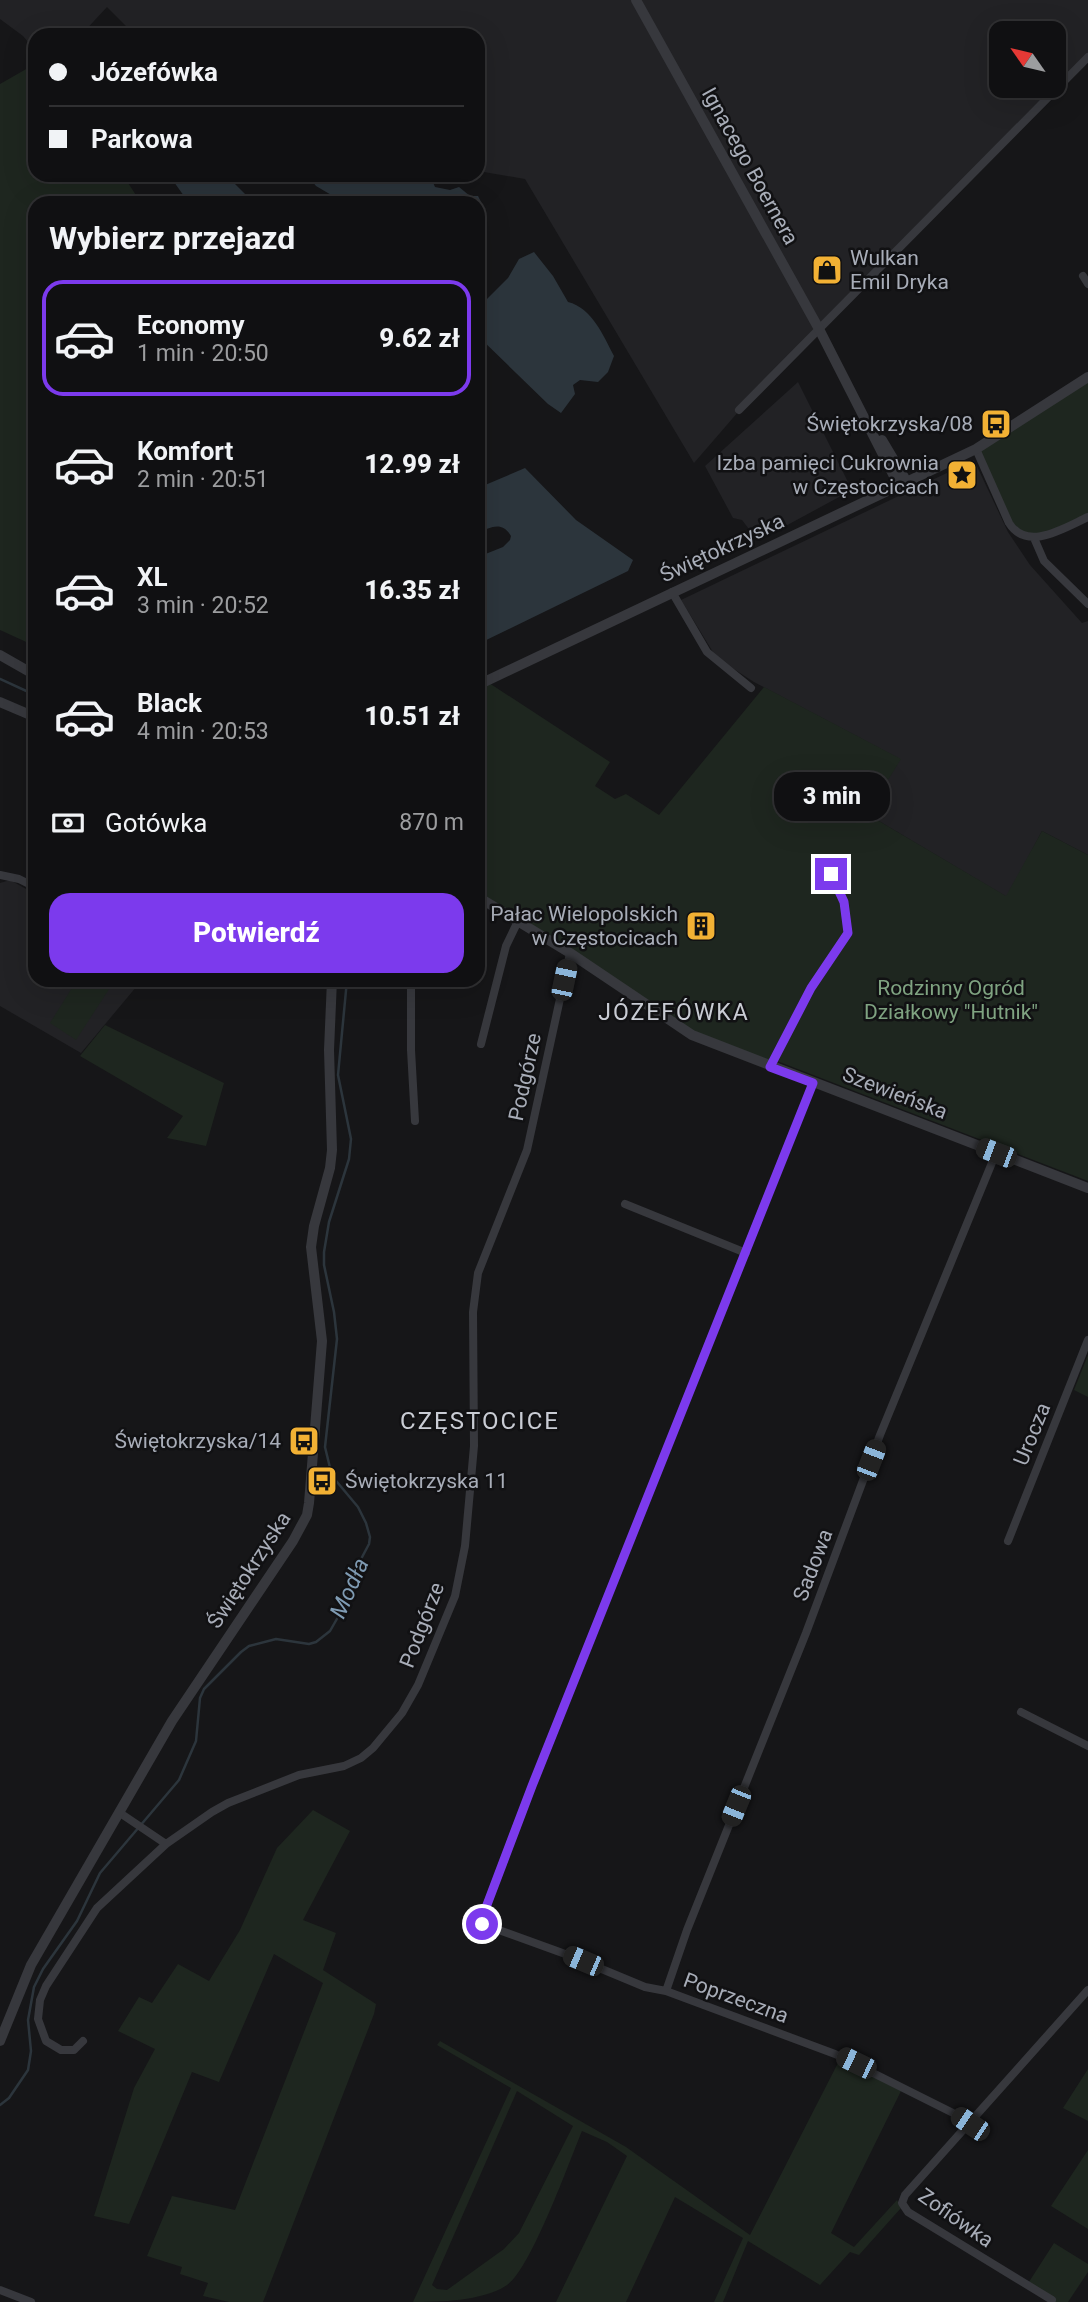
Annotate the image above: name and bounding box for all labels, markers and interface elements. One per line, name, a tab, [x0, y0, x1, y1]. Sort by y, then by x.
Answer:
north arrow	[989, 21, 1066, 98]
map controls	[989, 21, 1066, 98]
text: Józefówka	[91, 57, 218, 87]
street label: Ignacego Boernera	[697, 83, 803, 249]
text: Parkowa	[91, 124, 193, 154]
text: Wybierz przejazd	[49, 219, 295, 257]
place label: Wulkan Emil Dryka	[850, 246, 949, 294]
shop icon: Wulkan Emil Dryka	[810, 253, 844, 287]
icon: car	[53, 307, 116, 370]
text: Economy	[137, 310, 244, 340]
text: 9.62 zł	[379, 323, 460, 353]
text: 1 min · 20:50	[137, 340, 269, 367]
bus stop icon: Świętokrzyska/08	[979, 407, 1013, 441]
place label: Świętokrzyska/08	[807, 412, 973, 436]
icon: car	[53, 433, 116, 496]
text: Komfort	[137, 436, 233, 466]
text: 12.99 zł	[364, 449, 460, 479]
place label: Izba pamięci Cukrownia w Częstocicach	[717, 451, 939, 499]
place icon: Izba pamięci Cukrownia w Częstocicach	[945, 458, 979, 492]
text: 2 min · 20:51	[137, 466, 269, 493]
street label: Świętokrzyska	[656, 509, 788, 587]
icon: car	[53, 559, 116, 622]
text: XL	[137, 562, 168, 592]
text: 16.35 zł	[364, 575, 460, 605]
text: 3 min · 20:52	[137, 592, 269, 619]
icon: car	[53, 685, 116, 748]
text: Black	[137, 688, 202, 718]
text: 10.51 zł	[364, 701, 460, 731]
text: 4 min · 20:53	[137, 718, 269, 745]
callout: 3 min	[773, 772, 889, 822]
text: 3 min	[803, 783, 861, 810]
icon: cash	[49, 804, 87, 842]
text: Gotówka	[105, 808, 207, 838]
text: 870 m	[399, 809, 464, 836]
route end	[815, 858, 847, 890]
button: Potwierdź	[49, 893, 464, 973]
place label: Pałac Wielopolskich w Częstocicach	[490, 902, 678, 950]
building icon: Pałac Wielopolskich w Częstocicach	[684, 909, 718, 943]
car	[550, 957, 579, 1003]
park label: Rodzinny Ogród Działkowy "Hutnik"	[864, 976, 1038, 1024]
district label: JÓZEFÓWKA	[598, 998, 750, 1026]
street label: Podgórze	[504, 1031, 546, 1123]
street label: Szewieńska	[839, 1062, 951, 1124]
car	[973, 1136, 1020, 1170]
street label: Urocza	[1009, 1399, 1055, 1469]
district label: CZĘSTOCICE	[400, 1407, 560, 1435]
bus stop icon: Świętokrzyska/14	[287, 1424, 321, 1458]
place label: Świętokrzyska/14	[115, 1429, 281, 1453]
car	[854, 1437, 889, 1483]
bus stop icon: Świętokrzyska 11	[305, 1464, 339, 1498]
place label: Świętokrzyska 11	[345, 1469, 508, 1493]
street label: Świętokrzyska	[202, 1507, 296, 1633]
street label: Sadowa	[788, 1526, 838, 1604]
water label: Modła	[324, 1554, 375, 1622]
street label: Podgórze	[395, 1579, 449, 1671]
car	[719, 1783, 754, 1829]
route start	[466, 1908, 498, 1940]
car	[560, 1943, 607, 1979]
street label: Poprzeczna	[680, 1968, 792, 2028]
car	[833, 2044, 880, 2082]
car	[947, 2104, 994, 2144]
street label: Zofiówka	[914, 2184, 998, 2252]

